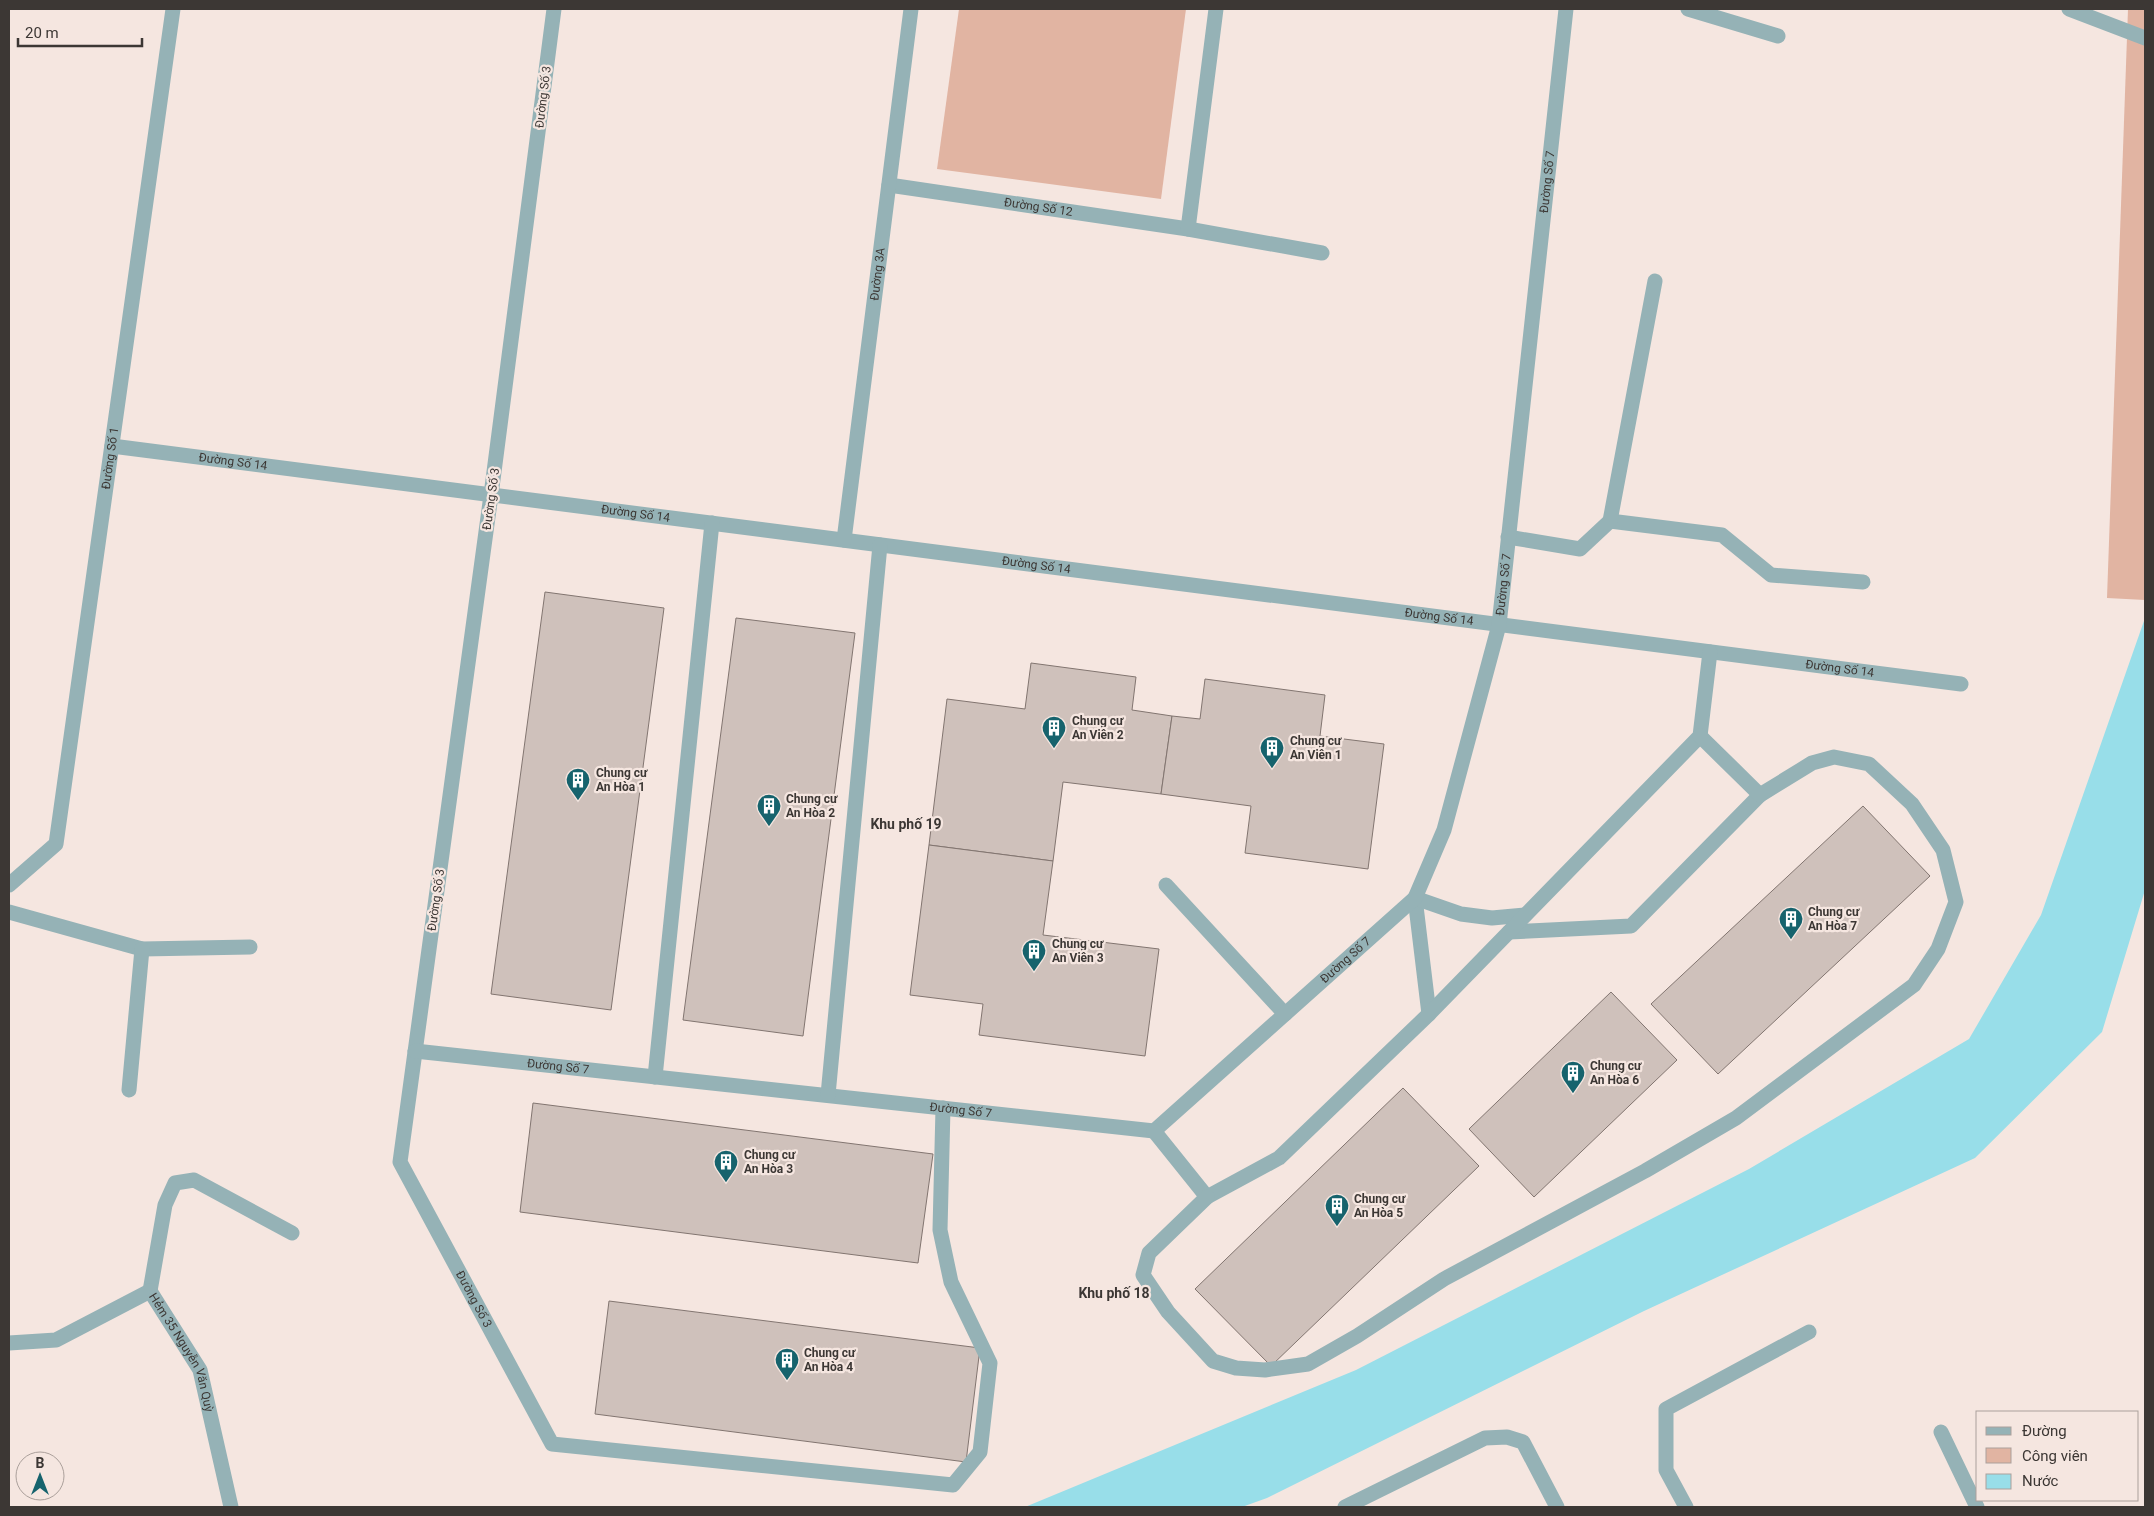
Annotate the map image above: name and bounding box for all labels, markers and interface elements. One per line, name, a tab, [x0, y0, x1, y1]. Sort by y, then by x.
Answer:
scale bar	[18, 15, 141, 47]
text: 20 m	[25, 24, 59, 42]
street label: Đường Số 3	[532, 65, 554, 129]
street label: Đường Số 7	[1537, 150, 1558, 214]
street label: Đường Số 12	[1003, 195, 1074, 219]
street label: Đường 3A	[867, 247, 888, 301]
street label: Đường Số 1	[99, 426, 121, 490]
street label: Đường Số 14	[198, 450, 268, 473]
street label: Đường Số 3	[480, 467, 502, 531]
street label: Đường Số 14	[600, 502, 671, 525]
street label: Đường Số 7	[1493, 553, 1514, 616]
street label: Đường Số 14	[1001, 554, 1072, 576]
street label: Đường Số 14	[1404, 605, 1475, 628]
street label: Đường Số 14	[1805, 657, 1875, 680]
place label: Chung cư An Viên 2	[1072, 714, 1124, 742]
building icon: Chung cư An Viên 2	[1041, 715, 1067, 749]
place label: Chung cư An Viên 1	[1290, 734, 1342, 762]
building icon: Chung cư An Viên 1	[1259, 735, 1285, 769]
place label: Chung cư An Hòa 1	[596, 766, 648, 794]
building icon: Chung cư An Hòa 1	[565, 767, 591, 801]
place label: Chung cư An Hòa 2	[786, 792, 838, 820]
building icon: Chung cư An Hòa 2	[756, 793, 782, 827]
district label: Khu phố 19	[870, 816, 942, 832]
street label: Đường Số 3	[425, 868, 447, 932]
place label: Chung cư An Hòa 7	[1808, 905, 1860, 933]
building icon: Chung cư An Hòa 7	[1778, 906, 1804, 940]
street label: Đường Số 7	[1318, 934, 1374, 986]
place label: Chung cư An Viên 3	[1052, 937, 1104, 965]
building icon: Chung cư An Viên 3	[1021, 938, 1047, 972]
street label: Đường Số 7	[526, 1056, 590, 1077]
place label: Chung cư An Hòa 6	[1590, 1059, 1642, 1087]
building icon: Chung cư An Hòa 6	[1560, 1060, 1586, 1094]
street label: Đường Số 7	[929, 1100, 993, 1120]
place label: Chung cư An Hòa 3	[744, 1148, 796, 1176]
building icon: Chung cư An Hòa 3	[713, 1149, 739, 1183]
place label: Chung cư An Hòa 5	[1354, 1192, 1406, 1220]
building icon: Chung cư An Hòa 5	[1324, 1193, 1350, 1227]
street label: Đường Số 3	[453, 1268, 495, 1330]
district label: Khu phố 18	[1078, 1285, 1150, 1301]
street label: Hẻm 35 Nguyễn Văn Quỳ	[146, 1290, 216, 1414]
place label: Chung cư An Hòa 4	[804, 1346, 856, 1374]
building icon: Chung cư An Hòa 4	[774, 1347, 800, 1381]
legend	[1976, 1411, 2139, 1501]
text: Đường	[2022, 1422, 2067, 1440]
text: Công viên	[2022, 1447, 2088, 1465]
north arrow	[15, 1451, 65, 1501]
text: B	[36, 1455, 45, 1471]
text: Nước	[2022, 1472, 2059, 1490]

